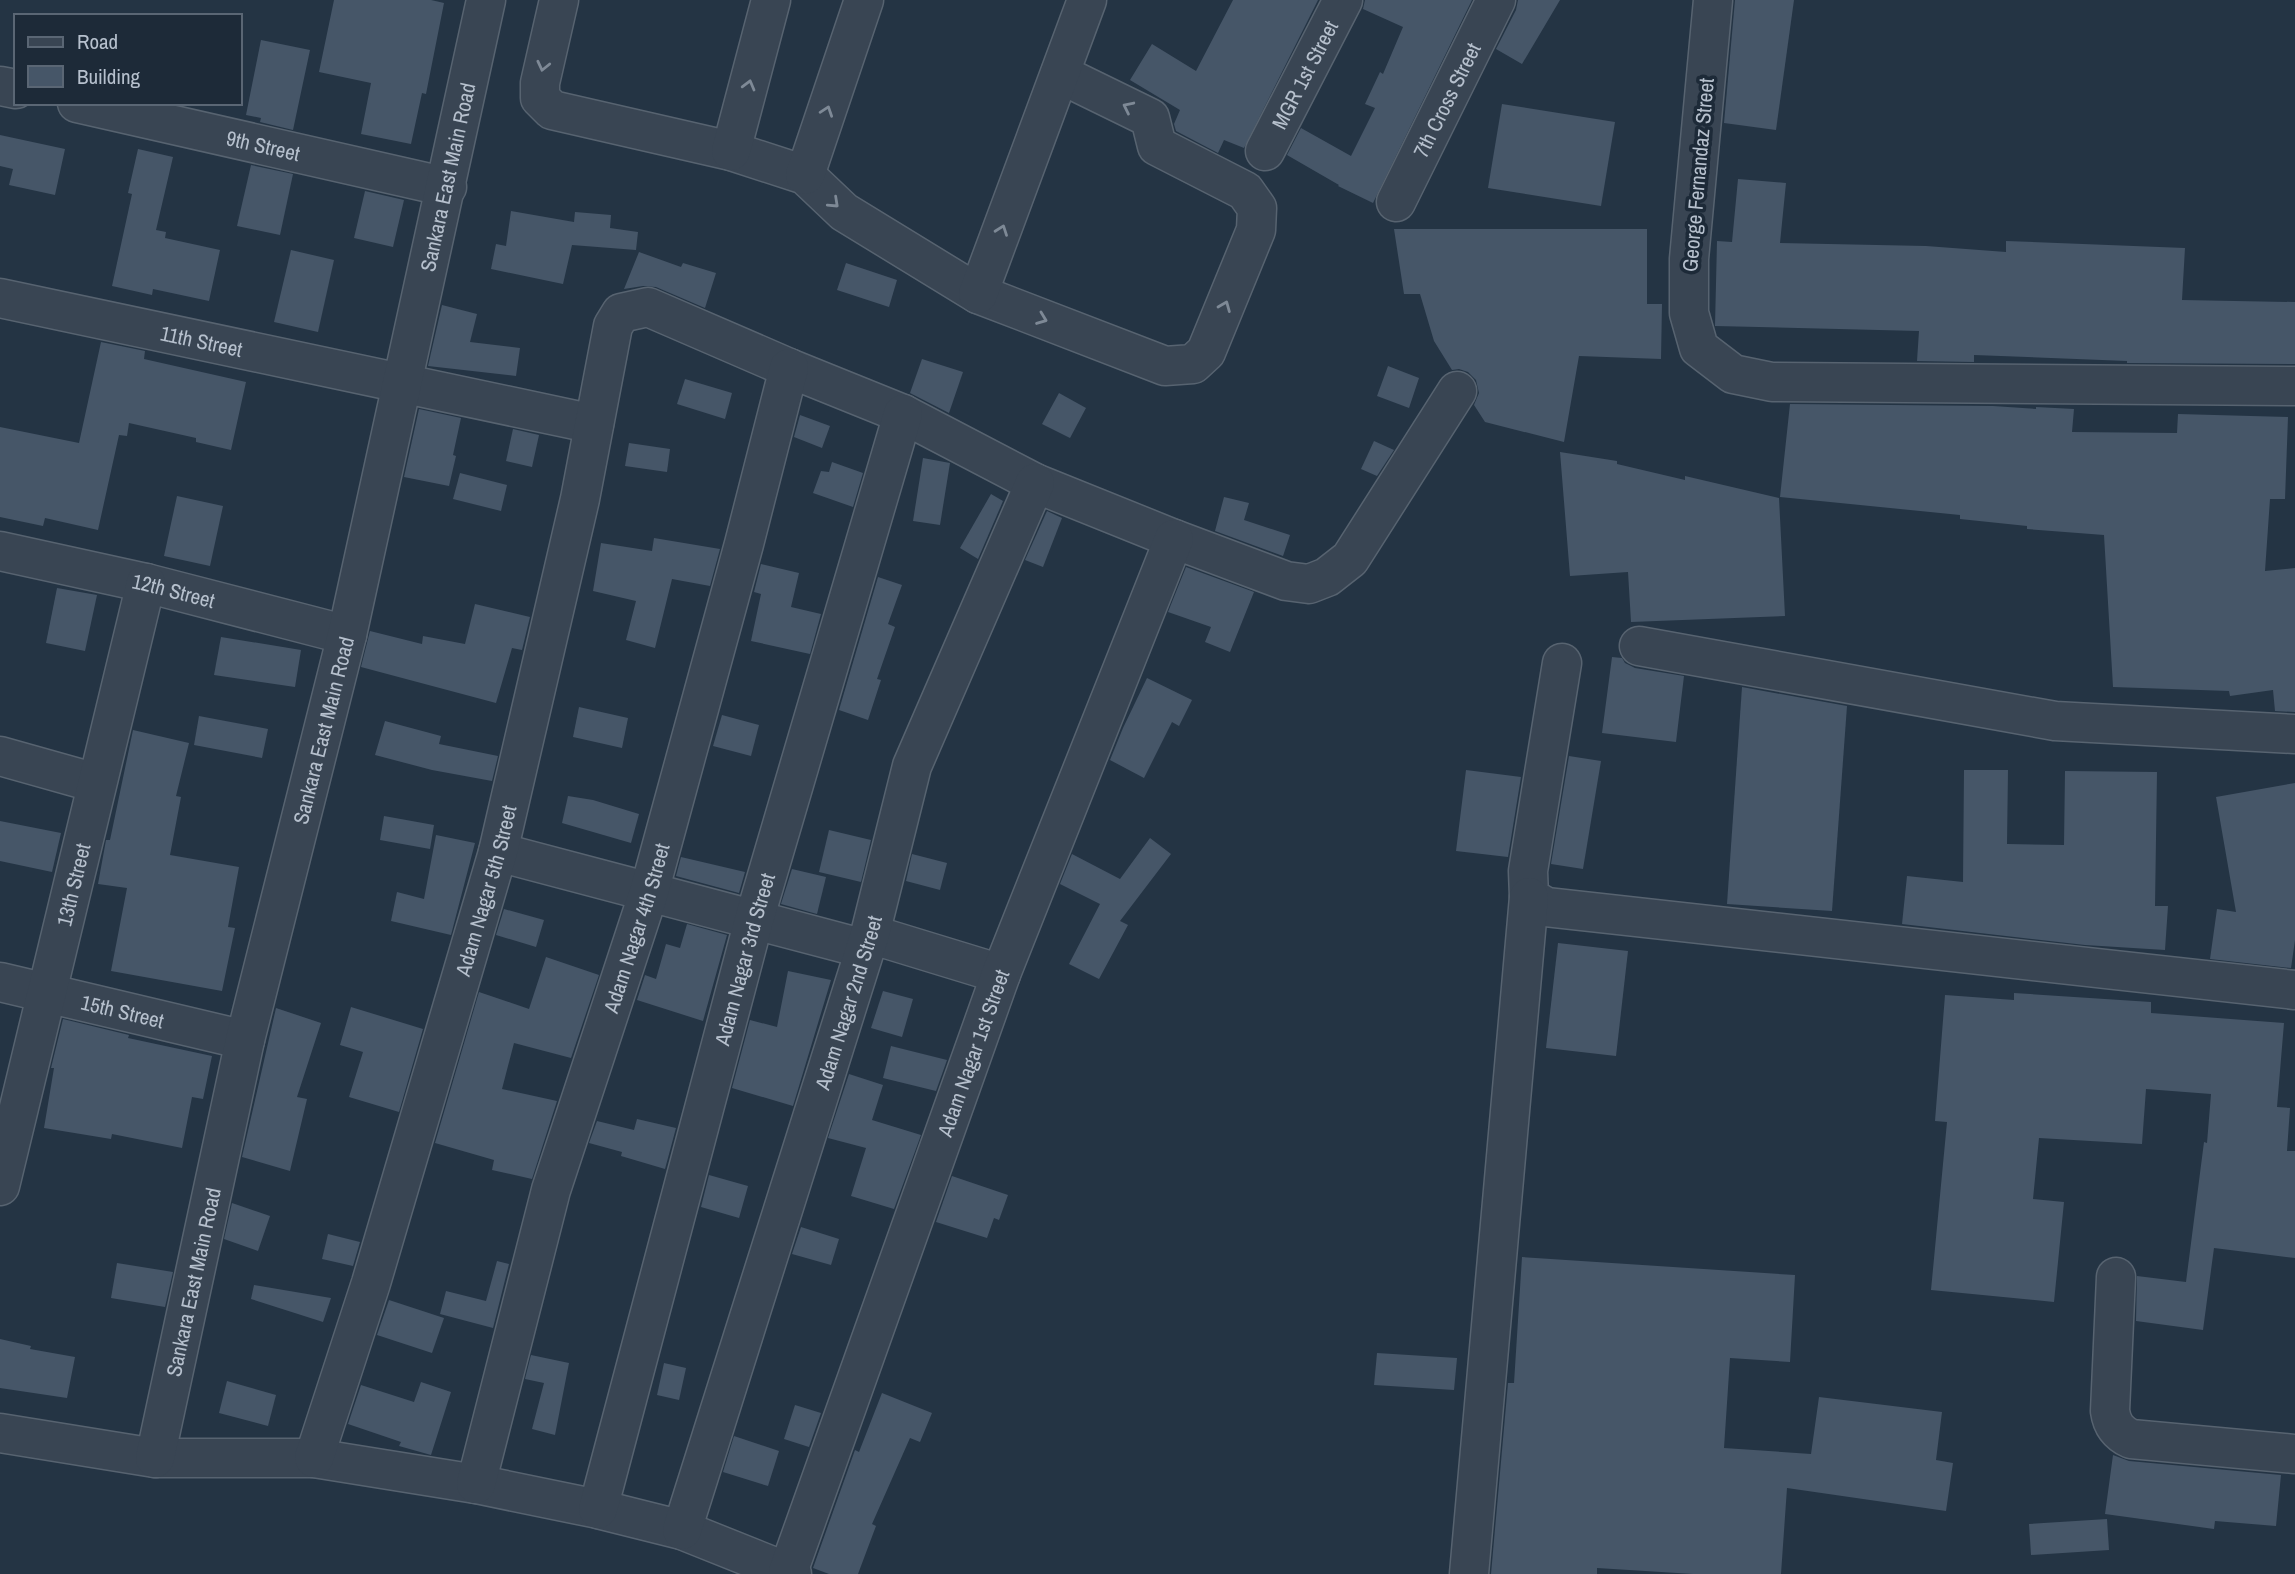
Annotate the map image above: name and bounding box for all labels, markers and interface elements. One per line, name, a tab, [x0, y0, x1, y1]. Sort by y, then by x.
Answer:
legend	[14, 14, 242, 105]
street label: MGR 1st Street	[1264, 15, 1345, 134]
text: Road	[77, 27, 118, 56]
street label: 7th Cross Street	[1406, 37, 1487, 162]
one-way arrow	[537, 60, 552, 72]
text: Building	[77, 62, 141, 91]
street label: George Fernandaz Street	[1675, 77, 1721, 273]
one-way arrow	[741, 79, 755, 91]
street label: Sankara East Main Road	[412, 80, 482, 274]
one-way arrow	[1123, 102, 1135, 116]
one-way arrow	[819, 105, 833, 117]
street label: 9th Street	[224, 123, 303, 168]
one-way arrow	[826, 194, 839, 207]
one-way arrow	[994, 225, 1008, 237]
one-way arrow	[1217, 300, 1231, 312]
one-way arrow	[1036, 310, 1048, 324]
street label: 11th Street	[158, 318, 245, 364]
street label: 12th Street	[130, 566, 218, 615]
street label: Sankara East Main Road	[285, 633, 361, 827]
street label: Adam Nagar 5th Street	[447, 802, 523, 980]
street label: 13th Street	[49, 840, 97, 929]
street label: Adam Nagar 4th Street	[595, 840, 676, 1017]
street label: Adam Nagar 3rd Street	[707, 869, 782, 1049]
street label: Adam Nagar 2nd Street	[807, 912, 889, 1094]
street label: Adam Nagar 1st Street	[929, 965, 1016, 1141]
street label: 15th Street	[78, 987, 167, 1035]
street label: Sankara East Main Road	[158, 1185, 227, 1379]

